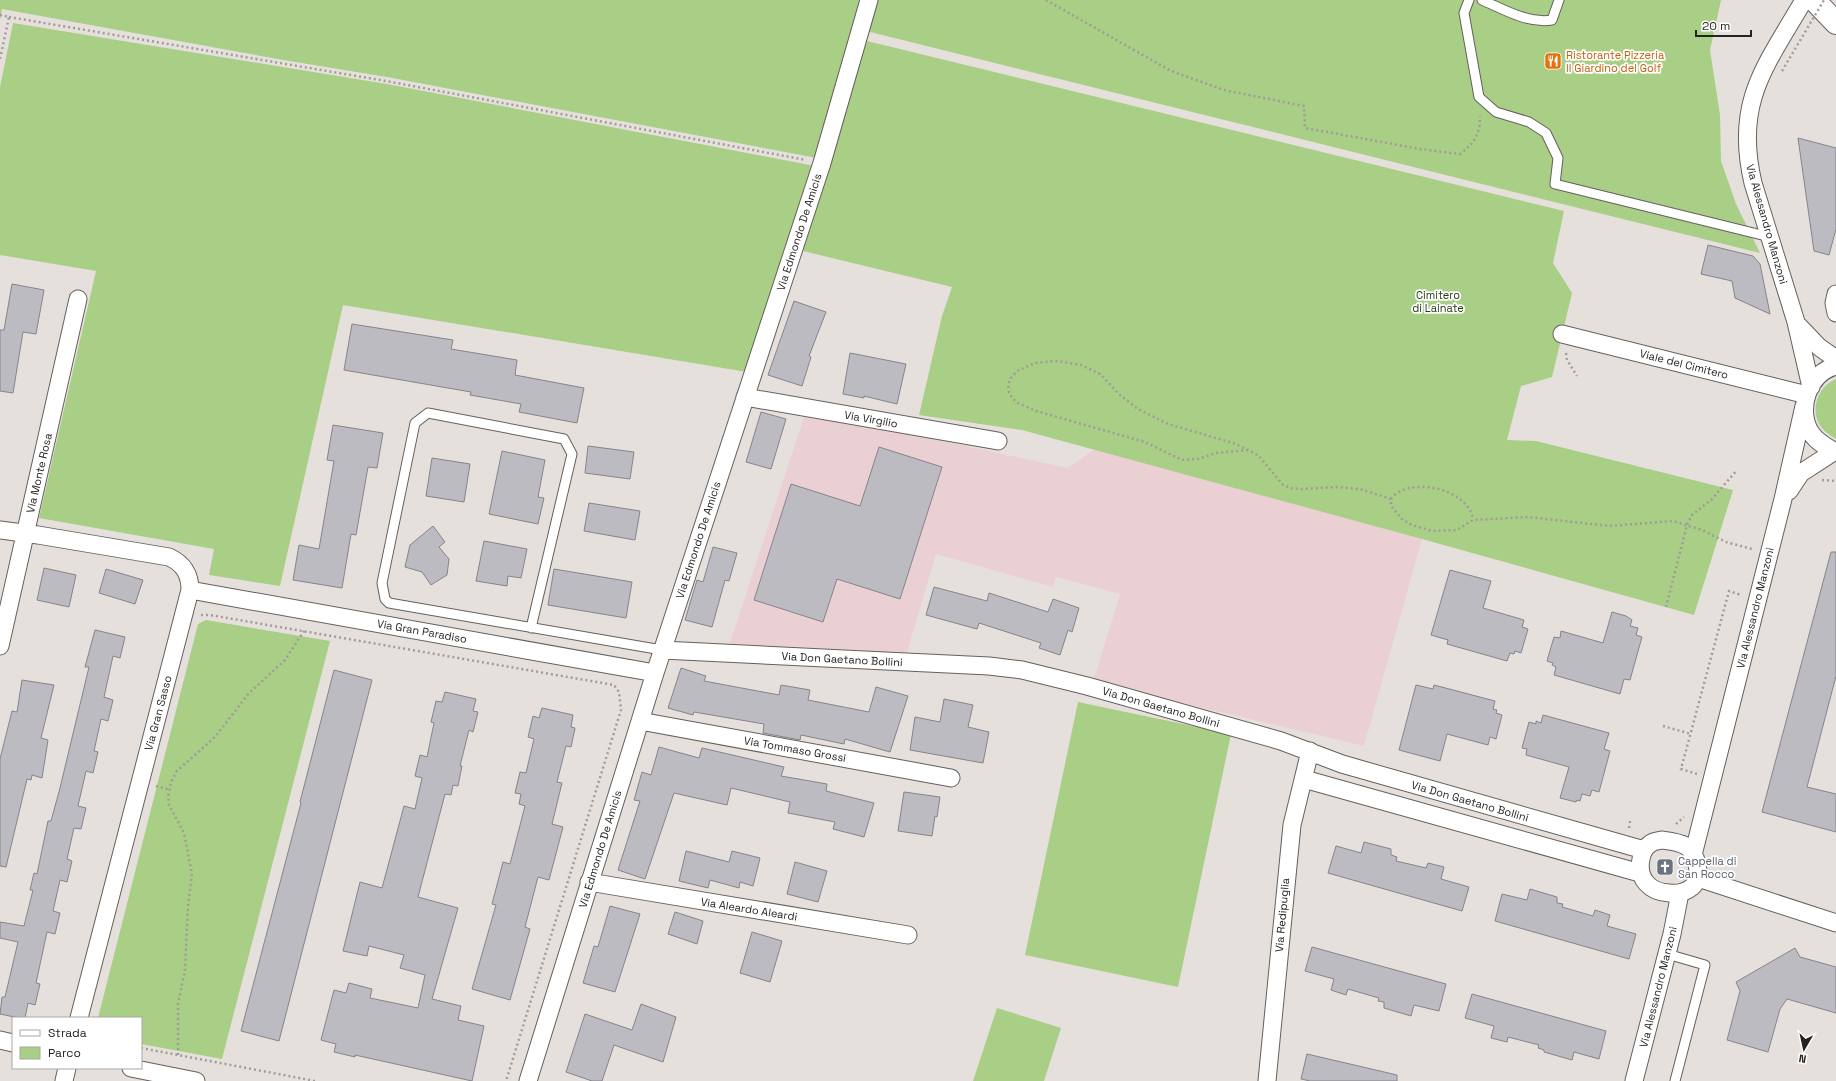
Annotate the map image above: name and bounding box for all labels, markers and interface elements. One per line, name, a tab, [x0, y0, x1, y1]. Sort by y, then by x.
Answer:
scale bar	[1696, 12, 1751, 38]
text: 20 m	[1702, 18, 1730, 34]
place label: Ristorante Pizzeria Il Giardino del Golf	[1566, 48, 1665, 75]
restaurant icon: Ristorante Pizzeria Il Giardino del Golf	[1543, 51, 1563, 71]
street label: Via Alessandro Manzoni	[1743, 162, 1791, 286]
street label: Via Edmondo De Amicis	[773, 172, 825, 292]
park label: Cimitero di Lainate	[1412, 288, 1464, 315]
street label: Viale del Cimitero	[1638, 346, 1730, 382]
street label: Via Virgilio	[843, 407, 899, 431]
street label: Via Monte Rosa	[23, 431, 55, 514]
street label: Via Edmondo De Amicis	[672, 480, 724, 600]
street label: Via Alessandro Manzoni	[1733, 546, 1777, 670]
street label: Via Gran Paradiso	[376, 616, 468, 646]
street label: Via Don Gaetano Bollini	[781, 649, 903, 669]
street label: Via Gran Sasso	[141, 674, 175, 752]
street label: Via Don Gaetano Bollini	[1101, 684, 1222, 731]
street label: Via Tommaso Grossi	[743, 733, 847, 765]
street label: Via Don Gaetano Bollini	[1410, 778, 1531, 825]
street label: Via Edmondo De Amicis	[575, 788, 625, 910]
place label: Cappella di San Rocco	[1678, 854, 1737, 881]
church icon: Cappella di San Rocco	[1655, 857, 1675, 877]
street label: Via Redipuglia	[1272, 877, 1292, 953]
street label: Via Aleardo Aleardi	[700, 894, 799, 924]
street label: Via Alessandro Manzoni	[1636, 925, 1680, 1049]
legend	[12, 1017, 142, 1069]
text: Strada	[48, 1025, 87, 1041]
north arrow	[1784, 1029, 1824, 1069]
text: Parco	[48, 1045, 81, 1061]
text: N	[1798, 1051, 1807, 1066]

